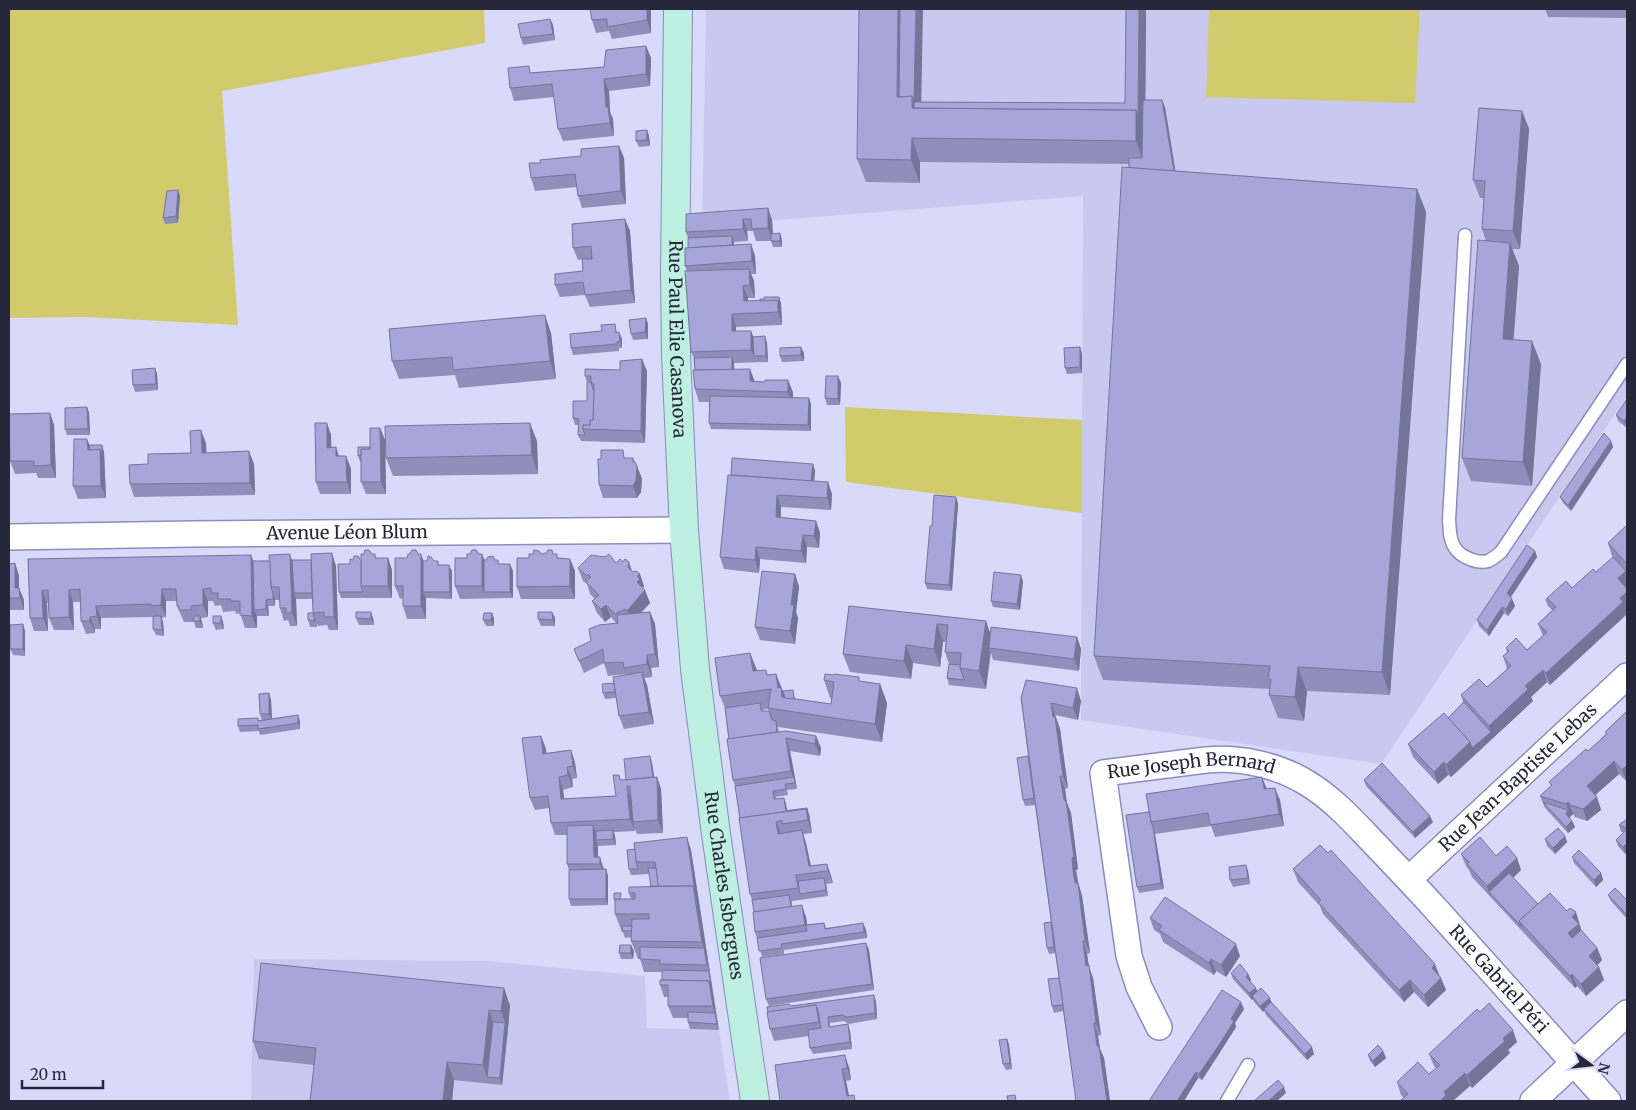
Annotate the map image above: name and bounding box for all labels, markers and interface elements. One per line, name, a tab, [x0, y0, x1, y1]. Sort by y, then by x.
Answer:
street label: Rue Paul Elie Casanova	[664, 240, 692, 439]
street label: Avenue Léon Blum	[265, 520, 428, 544]
street label: Rue Jean-Baptiste Lebas	[1434, 698, 1602, 856]
street label: Rue Joseph Bernard	[1106, 747, 1278, 783]
street label: Rue Charles Isbergues	[700, 790, 749, 981]
street label: Rue Gabriel Péri	[1444, 920, 1554, 1038]
north arrow	[1566, 1040, 1616, 1090]
scale bar	[22, 1058, 104, 1090]
text: N	[1593, 1061, 1614, 1076]
text: 20 m	[30, 1065, 67, 1084]

